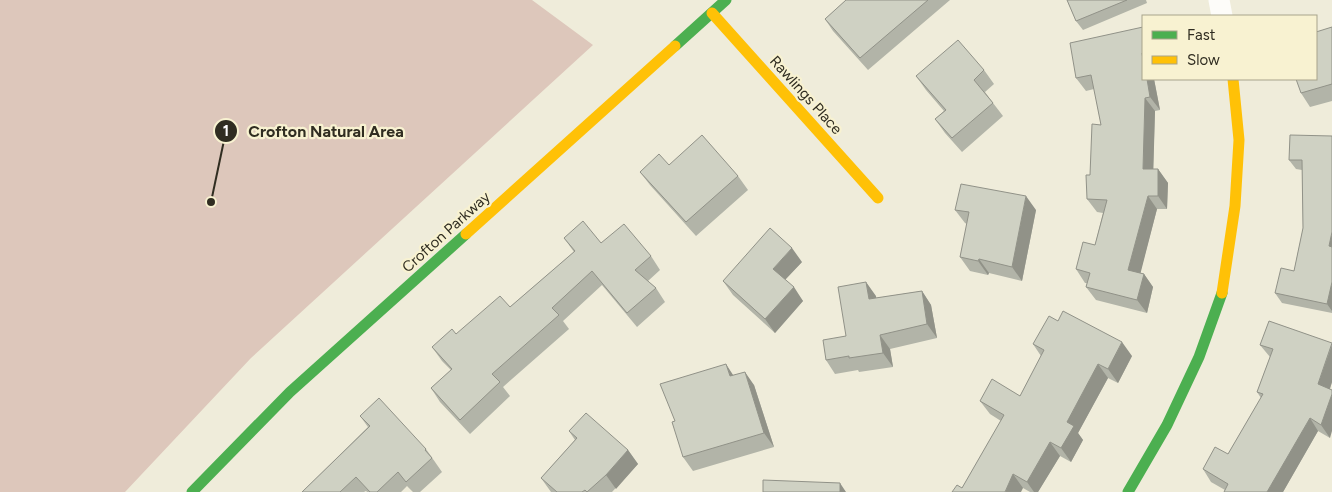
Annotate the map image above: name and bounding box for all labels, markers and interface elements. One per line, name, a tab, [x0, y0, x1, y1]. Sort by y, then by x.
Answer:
legend	[1142, 15, 1317, 80]
text: Fast	[1187, 26, 1216, 44]
text: Slow	[1187, 51, 1220, 69]
street label: Rawlings Place	[766, 52, 846, 138]
callout: Crofton Natural Area	[213, 116, 414, 147]
text: 1	[223, 122, 229, 140]
text: Crofton Natural Area	[248, 122, 404, 141]
street label: Crofton Parkway	[398, 188, 494, 276]

